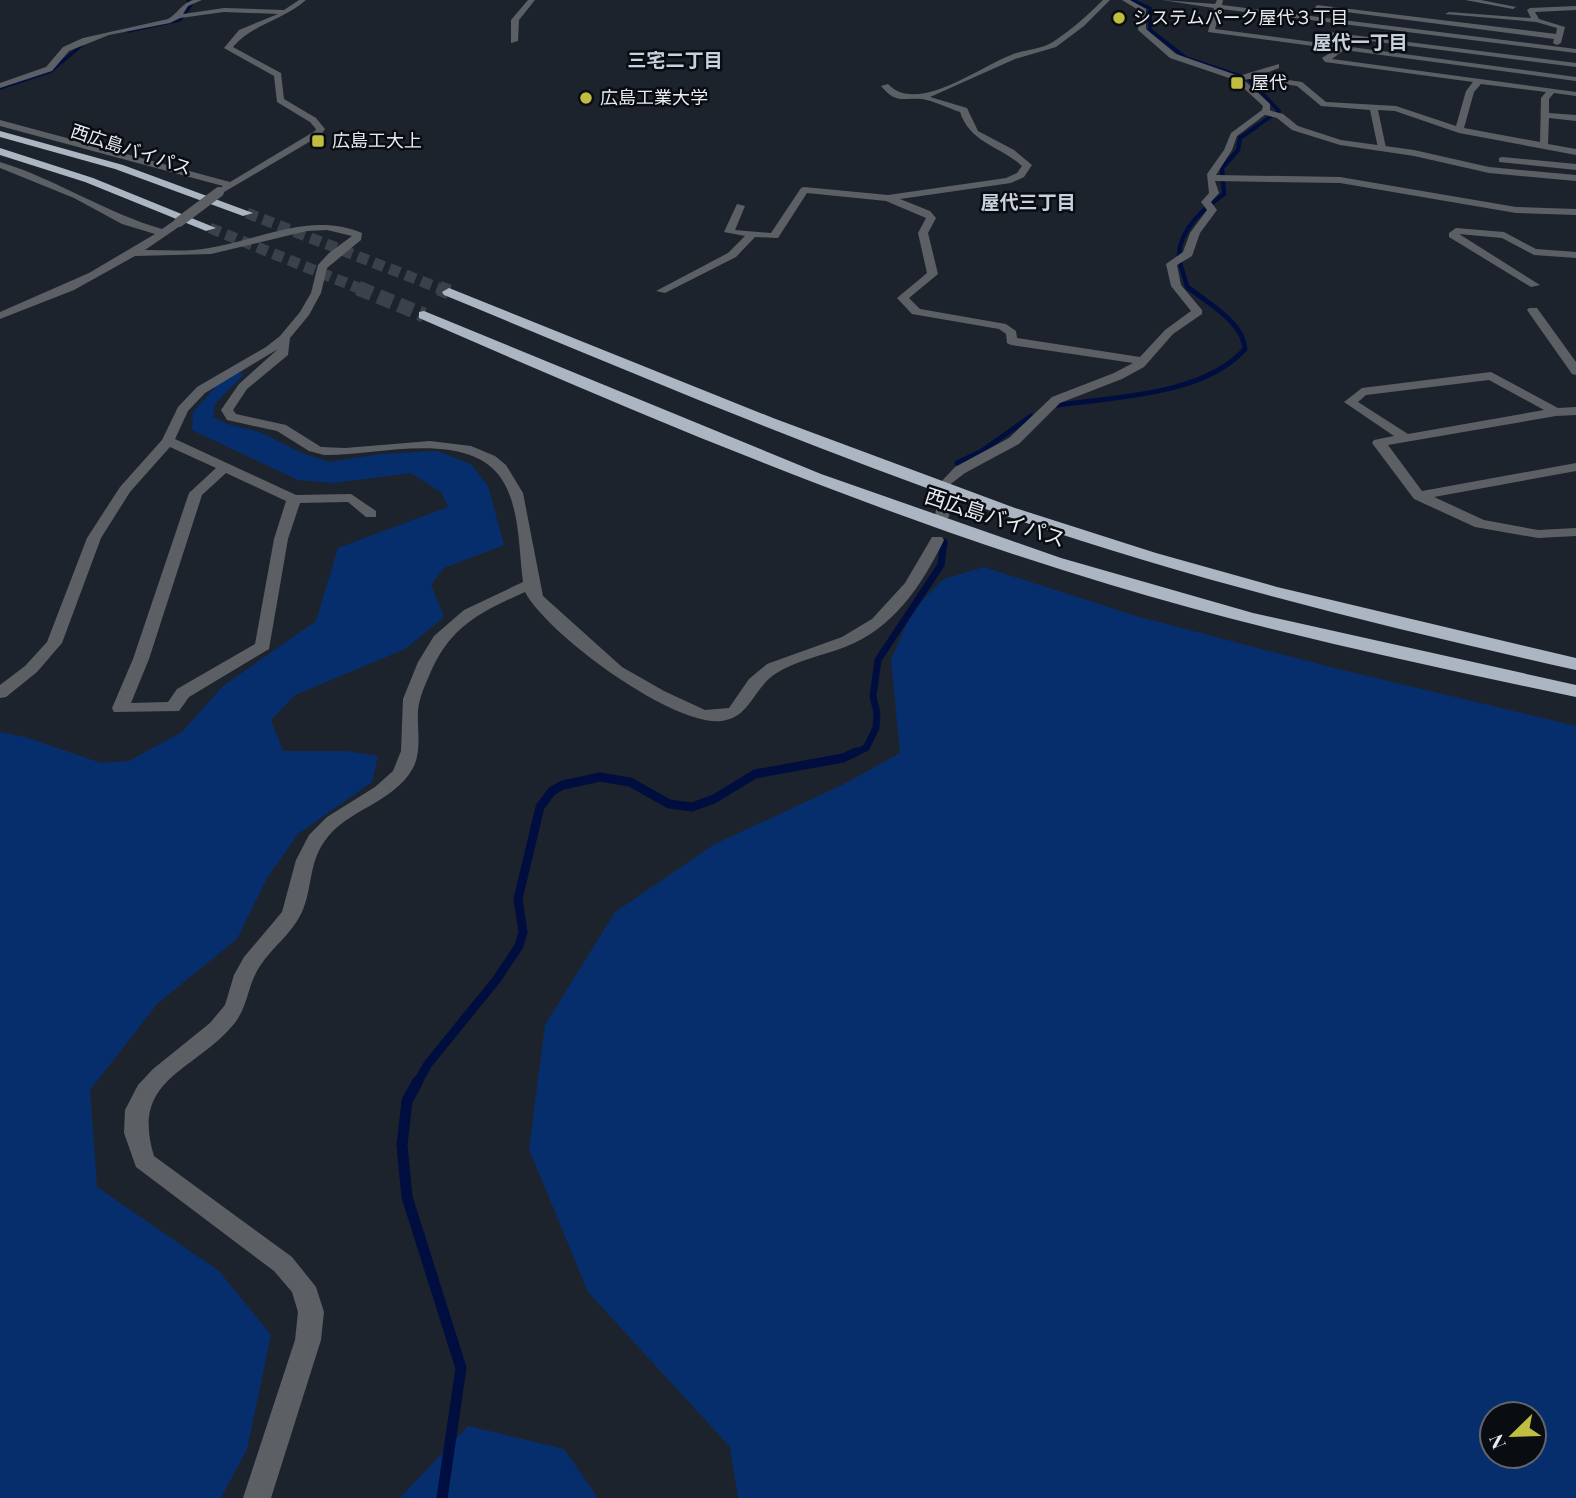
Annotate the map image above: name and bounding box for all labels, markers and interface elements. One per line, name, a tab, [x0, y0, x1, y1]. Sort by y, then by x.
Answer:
place label: システムパーク屋代３丁目	[1133, 5, 1348, 29]
marker: システムパーク屋代３丁目	[1111, 10, 1127, 26]
district label: 屋代一丁目	[1312, 28, 1408, 54]
district label: 三宅二丁目	[627, 46, 723, 72]
place label: 屋代	[1251, 70, 1287, 94]
marker: 屋代	[1229, 75, 1245, 91]
place label: 広島工業大学	[600, 85, 708, 109]
marker: 広島工業大学	[578, 90, 594, 106]
street label: 西広島バイパス	[68, 118, 195, 180]
place label: 広島工大上	[332, 128, 422, 152]
marker: 広島工大上	[310, 133, 326, 149]
district label: 屋代三丁目	[980, 188, 1076, 214]
street label: 西広島バイパス	[922, 480, 1070, 552]
north arrow	[1478, 1400, 1548, 1470]
text: N	[1482, 1430, 1511, 1453]

